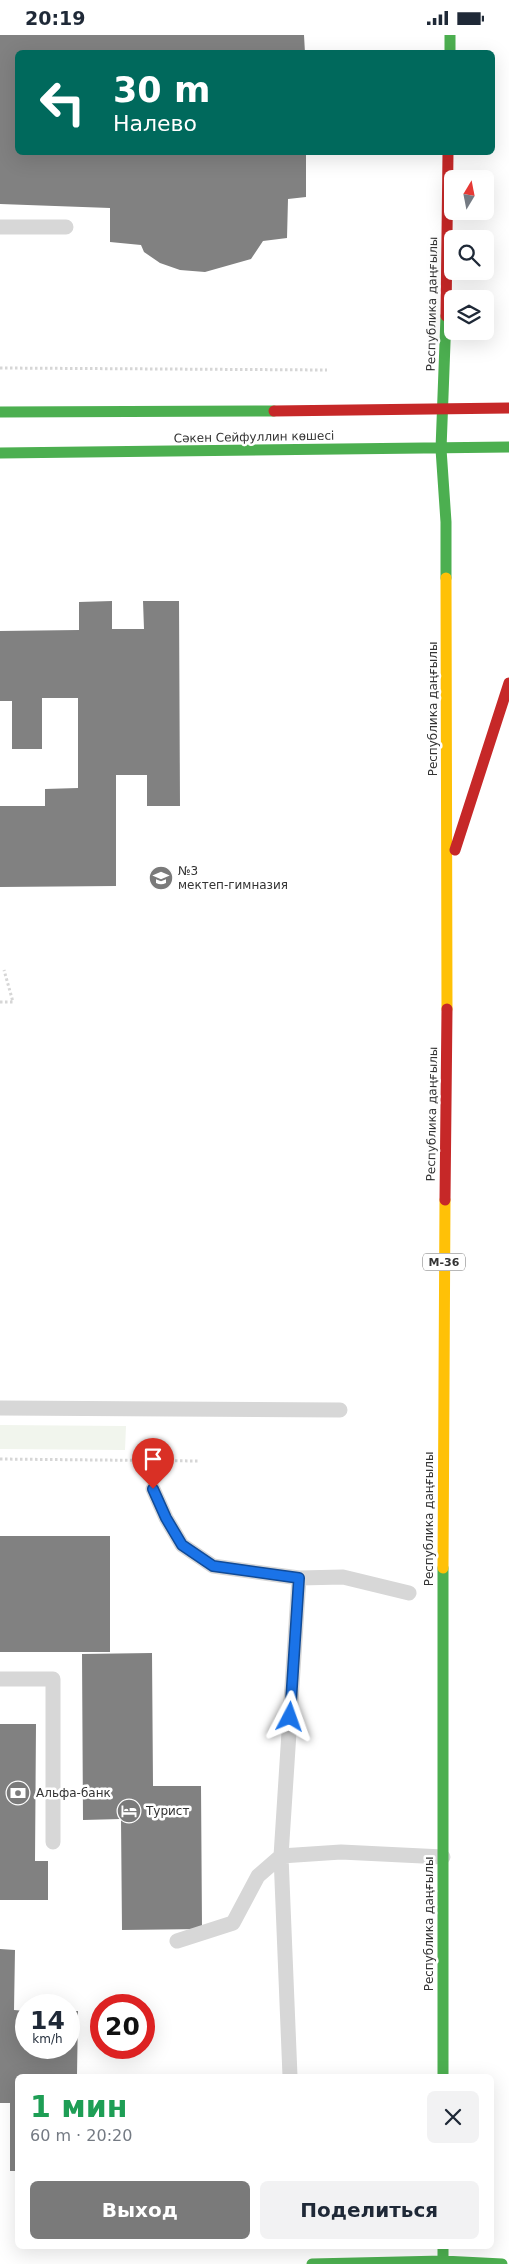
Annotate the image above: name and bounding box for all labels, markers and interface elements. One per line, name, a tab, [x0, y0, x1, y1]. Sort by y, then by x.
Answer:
text: 20:19	[25, 7, 85, 29]
icon: left	[30, 70, 95, 135]
text: 30 m	[113, 70, 210, 110]
text: Налево	[113, 111, 197, 136]
north arrow	[444, 170, 494, 220]
map controls	[444, 170, 494, 340]
button: search	[444, 230, 494, 280]
street label: Республика даңғылы	[424, 237, 440, 371]
button: layers	[444, 290, 494, 340]
street label: Сәкен Сейфуллин көшесі	[174, 429, 334, 445]
street label: Республика даңғылы	[426, 642, 440, 776]
place label: №3 мектеп-гимназия	[178, 864, 288, 892]
school or university icon: №3 мектеп-гимназия	[148, 865, 174, 891]
street label: Республика даңғылы	[424, 1047, 440, 1181]
road number: M-36	[423, 1253, 465, 1271]
pin	[132, 1438, 174, 1489]
icon: arrive	[139, 1445, 167, 1473]
street label: Республика даңғылы	[422, 1452, 436, 1586]
position arrow	[263, 1690, 315, 1742]
bank icon: Альфа-банк	[5, 1780, 31, 1806]
place label: Альфа-банк	[36, 1786, 111, 1800]
hotel icon: Турист	[116, 1798, 142, 1824]
place label: Турист	[145, 1804, 189, 1818]
street label: Республика даңғылы	[422, 1857, 436, 1991]
speed limit sign: 20	[90, 1994, 155, 2059]
text: 14	[30, 2006, 65, 2035]
text: km/h	[32, 2032, 63, 2046]
text: 1 мин	[30, 2089, 128, 2124]
button: close	[427, 2091, 479, 2143]
text: 60 m · 20:20	[30, 2126, 132, 2145]
button: Выход	[30, 2181, 250, 2239]
button: Поделиться	[260, 2181, 479, 2239]

